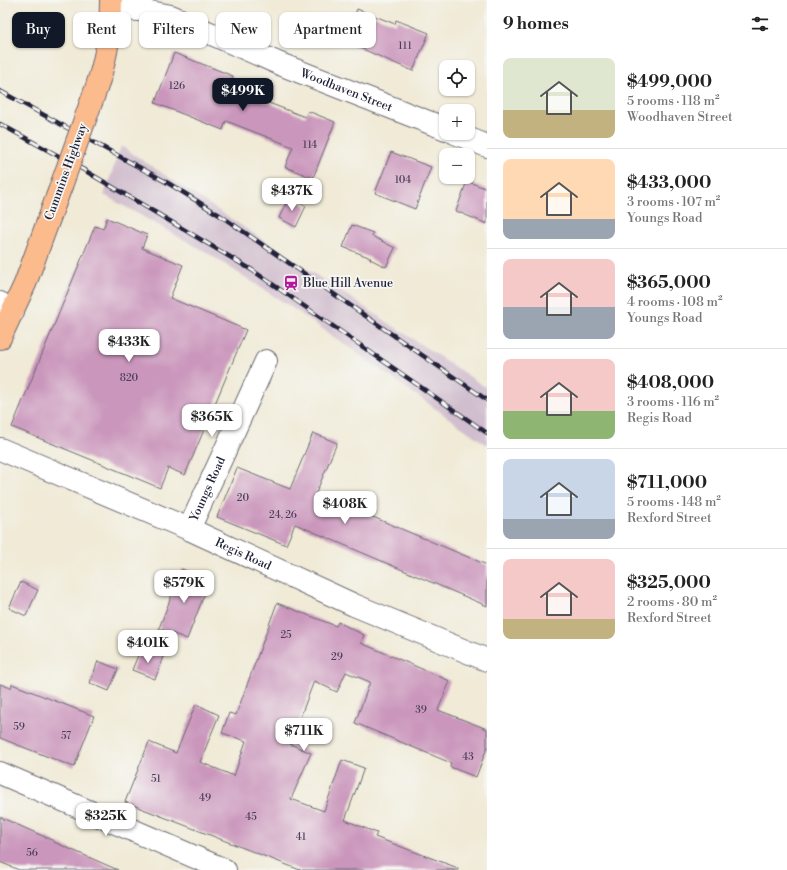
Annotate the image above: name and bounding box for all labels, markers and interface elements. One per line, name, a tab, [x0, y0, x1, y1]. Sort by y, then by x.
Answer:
chip: Buy	[12, 12, 65, 48]
chip: Rent	[73, 12, 131, 48]
chip: Filters	[139, 12, 208, 48]
chip: New	[216, 12, 271, 48]
chip: Apartment	[279, 12, 376, 48]
text: 9 homes	[503, 13, 569, 35]
icon: filters	[749, 13, 771, 35]
house number: 111	[398, 40, 412, 52]
map controls	[439, 60, 475, 184]
button: locate	[439, 60, 475, 96]
street label: Woodhaven Street	[297, 65, 395, 115]
text: $499,000	[627, 71, 712, 93]
icon: home	[535, 74, 583, 122]
pin: $499K	[215, 78, 271, 112]
house number: 126	[169, 80, 185, 92]
text: $499K	[221, 83, 265, 99]
text: 5 rooms · 118 m²	[627, 93, 719, 109]
button: +	[439, 104, 475, 140]
text: Woodhaven Street	[627, 109, 733, 125]
street label: Cummins Highway	[42, 121, 91, 222]
house number: 114	[303, 139, 317, 151]
button: −	[439, 148, 475, 184]
text: $433,000	[627, 172, 711, 194]
house number: 104	[395, 174, 411, 186]
icon: home	[535, 175, 583, 223]
pin: $437K	[264, 178, 320, 212]
text: $437K	[271, 183, 313, 199]
text: 3 rooms · 107 m²	[627, 194, 720, 210]
text: Youngs Road	[627, 210, 702, 226]
text: $365,000	[627, 272, 711, 294]
station icon: Blue Hill Avenue	[282, 274, 300, 292]
icon: home	[535, 275, 583, 323]
place label: Blue Hill Avenue	[302, 276, 393, 291]
text: 4 rooms · 108 m²	[627, 294, 722, 310]
text: Youngs Road	[627, 310, 702, 326]
pin: $433K	[101, 329, 157, 363]
text: $433K	[108, 334, 150, 350]
house number: 820	[120, 372, 139, 384]
text: $408,000	[627, 372, 714, 394]
icon: home	[535, 375, 583, 423]
text: 3 rooms · 116 m²	[627, 394, 719, 410]
pin: $365K	[184, 404, 240, 438]
text: $365K	[191, 409, 233, 425]
text: Regis Road	[627, 410, 692, 426]
street label: Youngs Road	[186, 454, 229, 525]
text: $711,000	[627, 472, 707, 494]
icon: home	[535, 475, 583, 523]
pin: $408K	[317, 491, 373, 525]
house number: 20	[237, 492, 250, 504]
text: 5 rooms · 148 m²	[627, 494, 721, 510]
text: $408K	[323, 496, 367, 512]
house number: 24, 26	[269, 509, 297, 521]
text: Rexford Street	[627, 510, 712, 526]
street label: Regis Road	[213, 535, 274, 573]
pin: $579K	[156, 570, 212, 604]
text: $325,000	[627, 572, 711, 594]
text: $579K	[163, 575, 205, 591]
icon: home	[535, 575, 583, 623]
text: 2 rooms · 80 m²	[627, 594, 717, 610]
text: Rexford Street	[627, 610, 712, 626]
house number: 25	[280, 629, 292, 641]
pin: $401K	[120, 630, 176, 664]
text: $401K	[127, 635, 169, 651]
house number: 29	[331, 651, 343, 663]
house number: 39	[415, 704, 427, 716]
pin: $711K	[276, 718, 332, 752]
house number: 59	[13, 721, 25, 733]
text: $711K	[284, 723, 324, 739]
house number: 57	[61, 730, 71, 742]
house number: 43	[462, 751, 474, 763]
house number: 51	[151, 773, 162, 785]
house number: 49	[199, 792, 211, 804]
pin: $325K	[78, 803, 134, 837]
text: $325K	[85, 808, 127, 824]
house number: 45	[245, 811, 257, 823]
house number: 41	[296, 831, 307, 843]
house number: 56	[26, 847, 38, 859]

